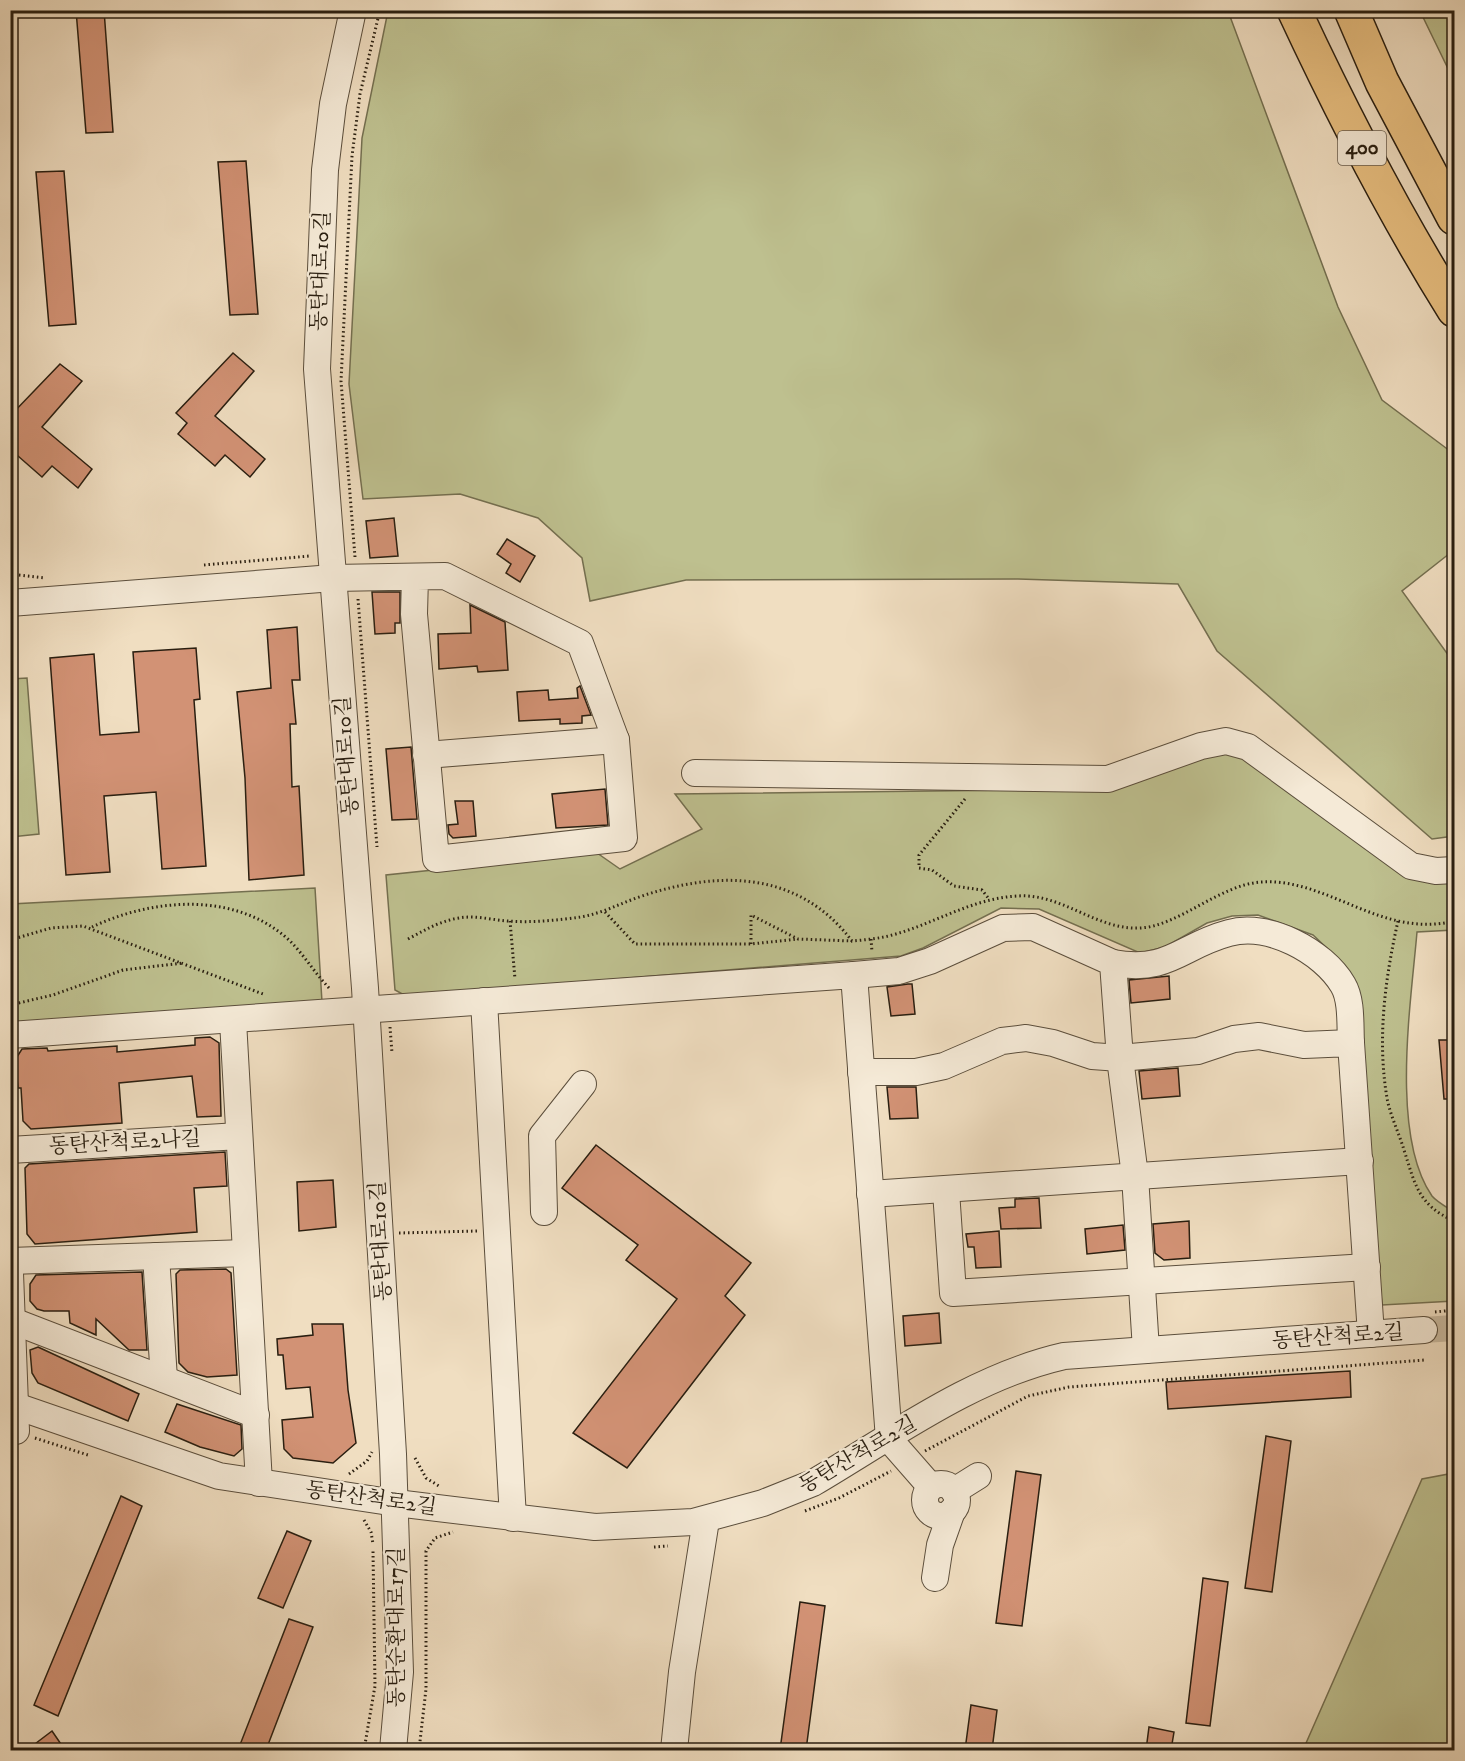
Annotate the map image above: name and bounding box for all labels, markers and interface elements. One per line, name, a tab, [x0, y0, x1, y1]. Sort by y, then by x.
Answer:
road number: 400	[1338, 131, 1386, 165]
street label: 동탄대로10길	[306, 210, 336, 332]
street label: 동탄대로10길	[330, 695, 364, 817]
street label: 동탄산척로2나길	[48, 1126, 202, 1160]
street label: 동탄대로10길	[365, 1180, 397, 1302]
street label: 동탄산척로2길	[1271, 1319, 1405, 1355]
street label: 동탄산척로2길	[794, 1411, 922, 1499]
street label: 동탄산척로2길	[304, 1477, 438, 1521]
street label: 동탄순환대로17길	[384, 1547, 410, 1707]

